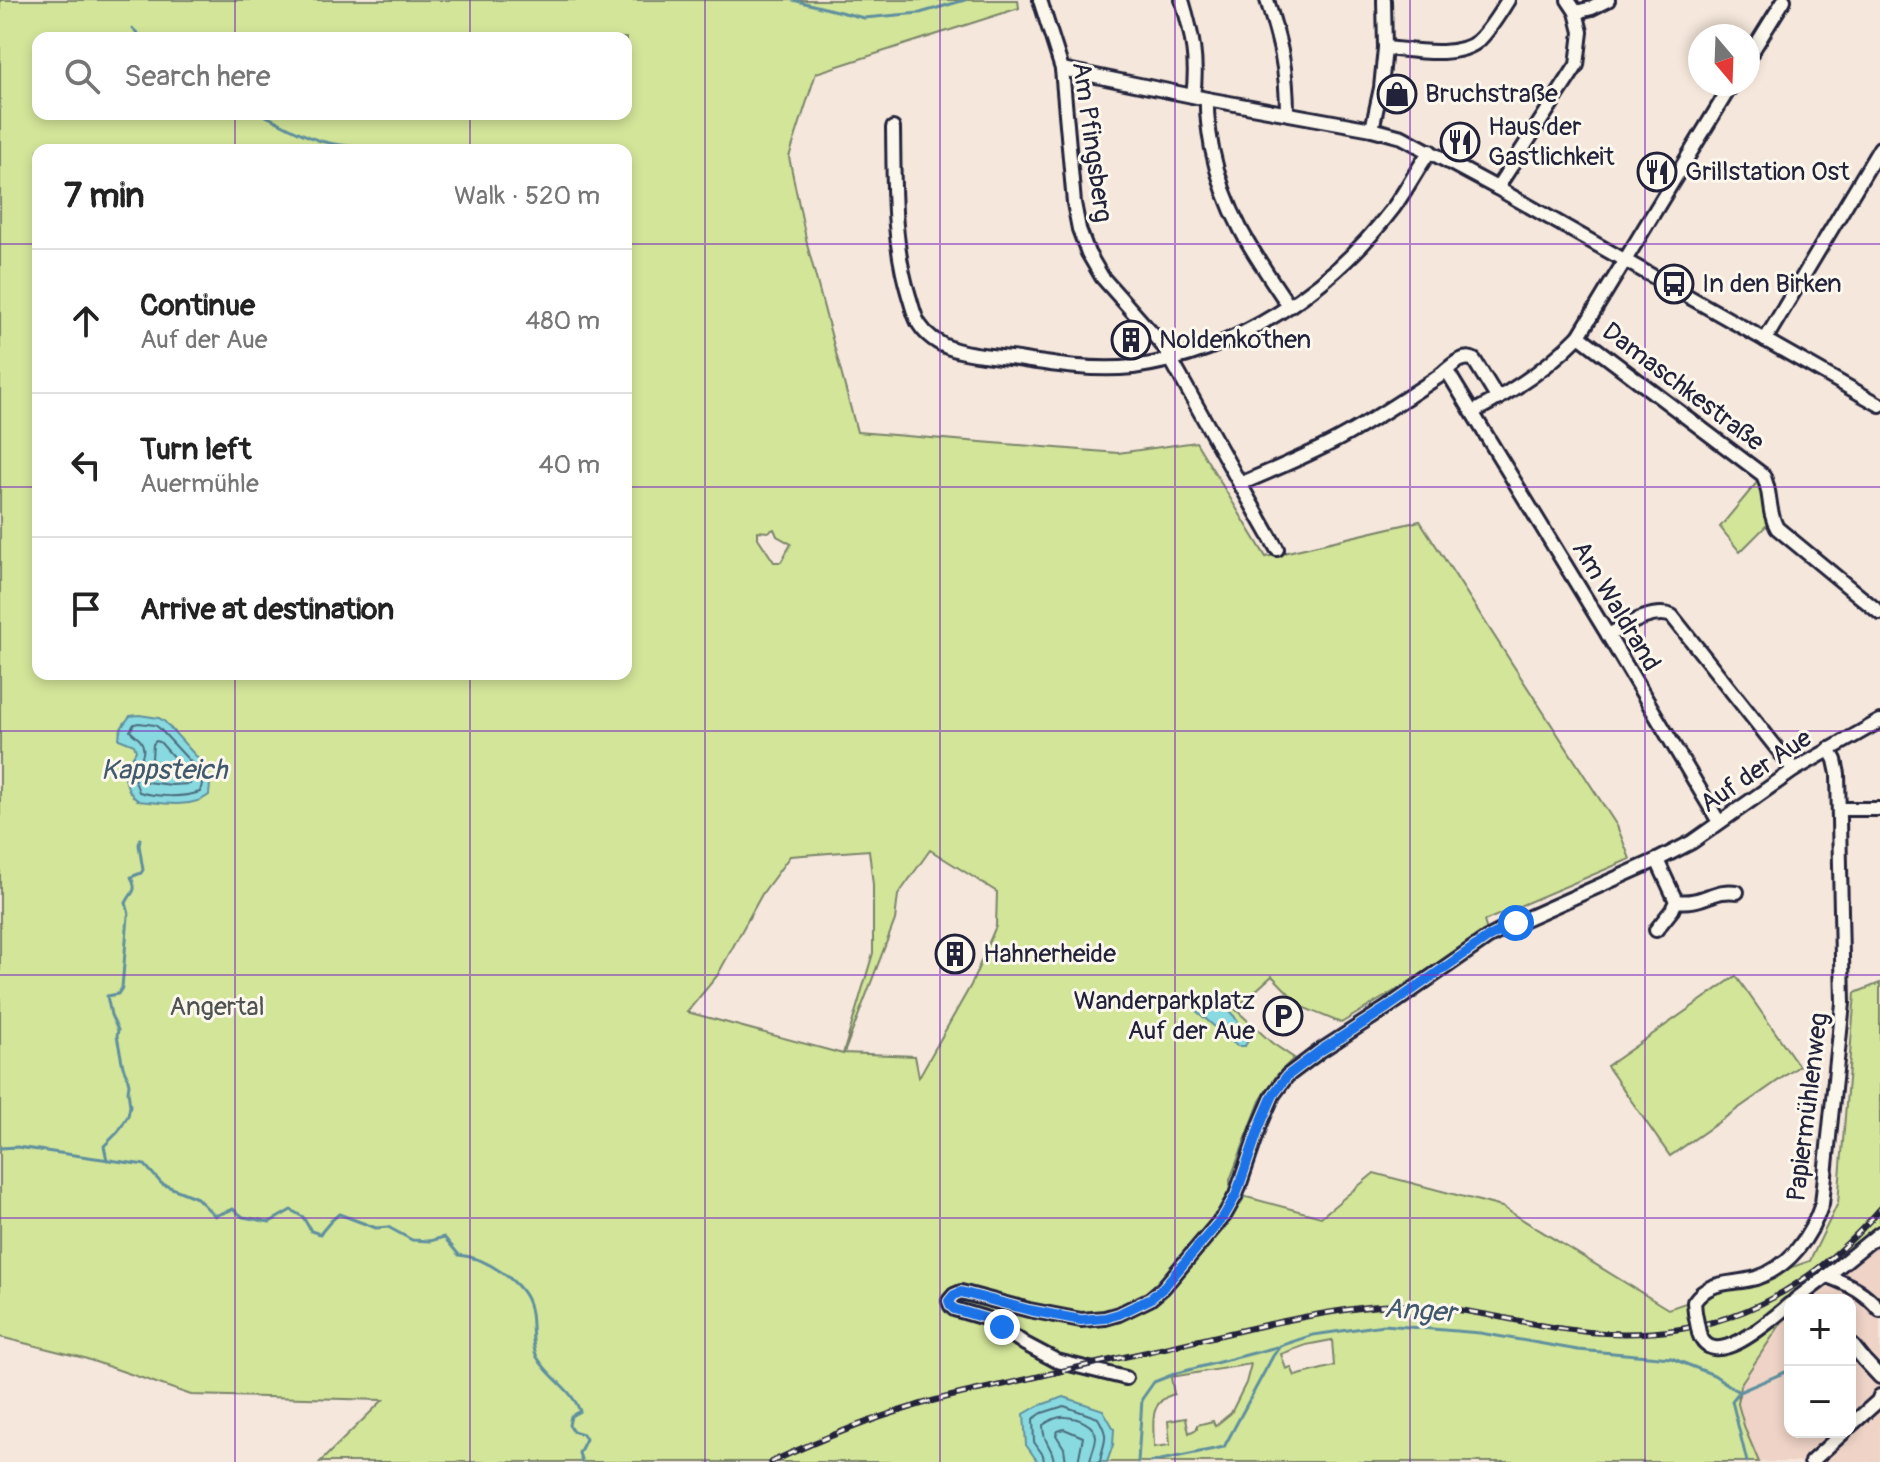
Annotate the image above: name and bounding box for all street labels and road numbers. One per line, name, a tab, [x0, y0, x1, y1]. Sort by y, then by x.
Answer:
street label: Am Pfingsberg	[1065, 60, 1119, 224]
street label: Damaschkestraße	[1596, 316, 1771, 458]
street label: Am Waldrand	[1565, 535, 1667, 677]
street label: Auf der Aue	[1694, 722, 1818, 820]
street label: Papiermühlenweg	[1781, 1011, 1835, 1203]

